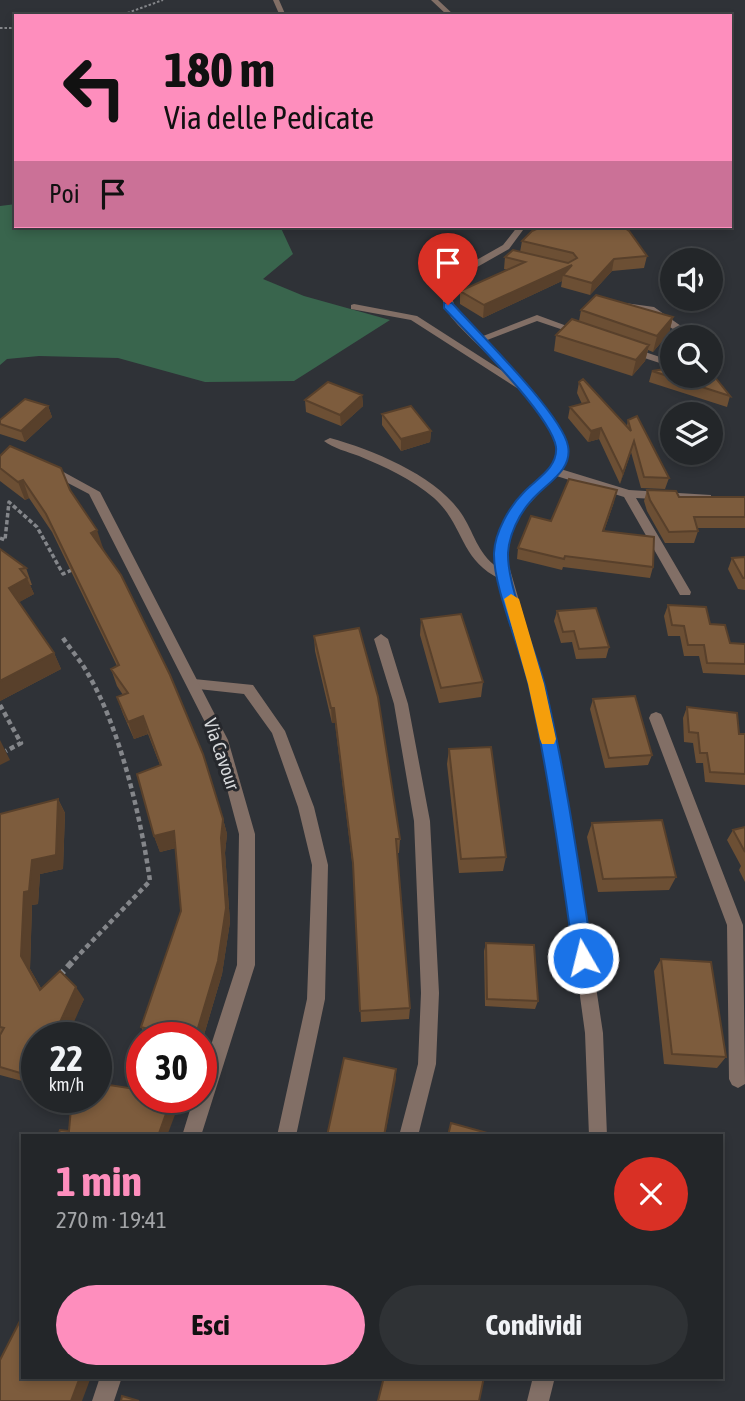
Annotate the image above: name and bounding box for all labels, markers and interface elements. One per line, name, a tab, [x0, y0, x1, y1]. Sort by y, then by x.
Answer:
text: 180 m	[164, 41, 275, 97]
icon: left	[49, 42, 140, 133]
text: Via delle Pedicate	[164, 99, 374, 136]
icon: arrive	[94, 175, 132, 213]
text: Poi	[49, 179, 80, 209]
pin	[418, 233, 478, 305]
icon: arrive	[429, 244, 467, 282]
map controls	[660, 248, 723, 465]
button: sound	[660, 248, 723, 311]
button: search	[660, 325, 723, 388]
button: layers	[660, 402, 723, 465]
street label: Via Cavour	[200, 716, 245, 793]
position arrow	[546, 921, 620, 995]
speed limit sign: 30	[126, 1022, 217, 1113]
text: 22	[50, 1038, 83, 1078]
text: km/h	[49, 1074, 84, 1095]
text: 1 min	[56, 1157, 142, 1205]
button: close	[614, 1157, 688, 1231]
text: 270 m · 19:41	[56, 1207, 167, 1233]
button: Esci	[56, 1285, 365, 1365]
button: Condividi	[379, 1285, 688, 1365]

